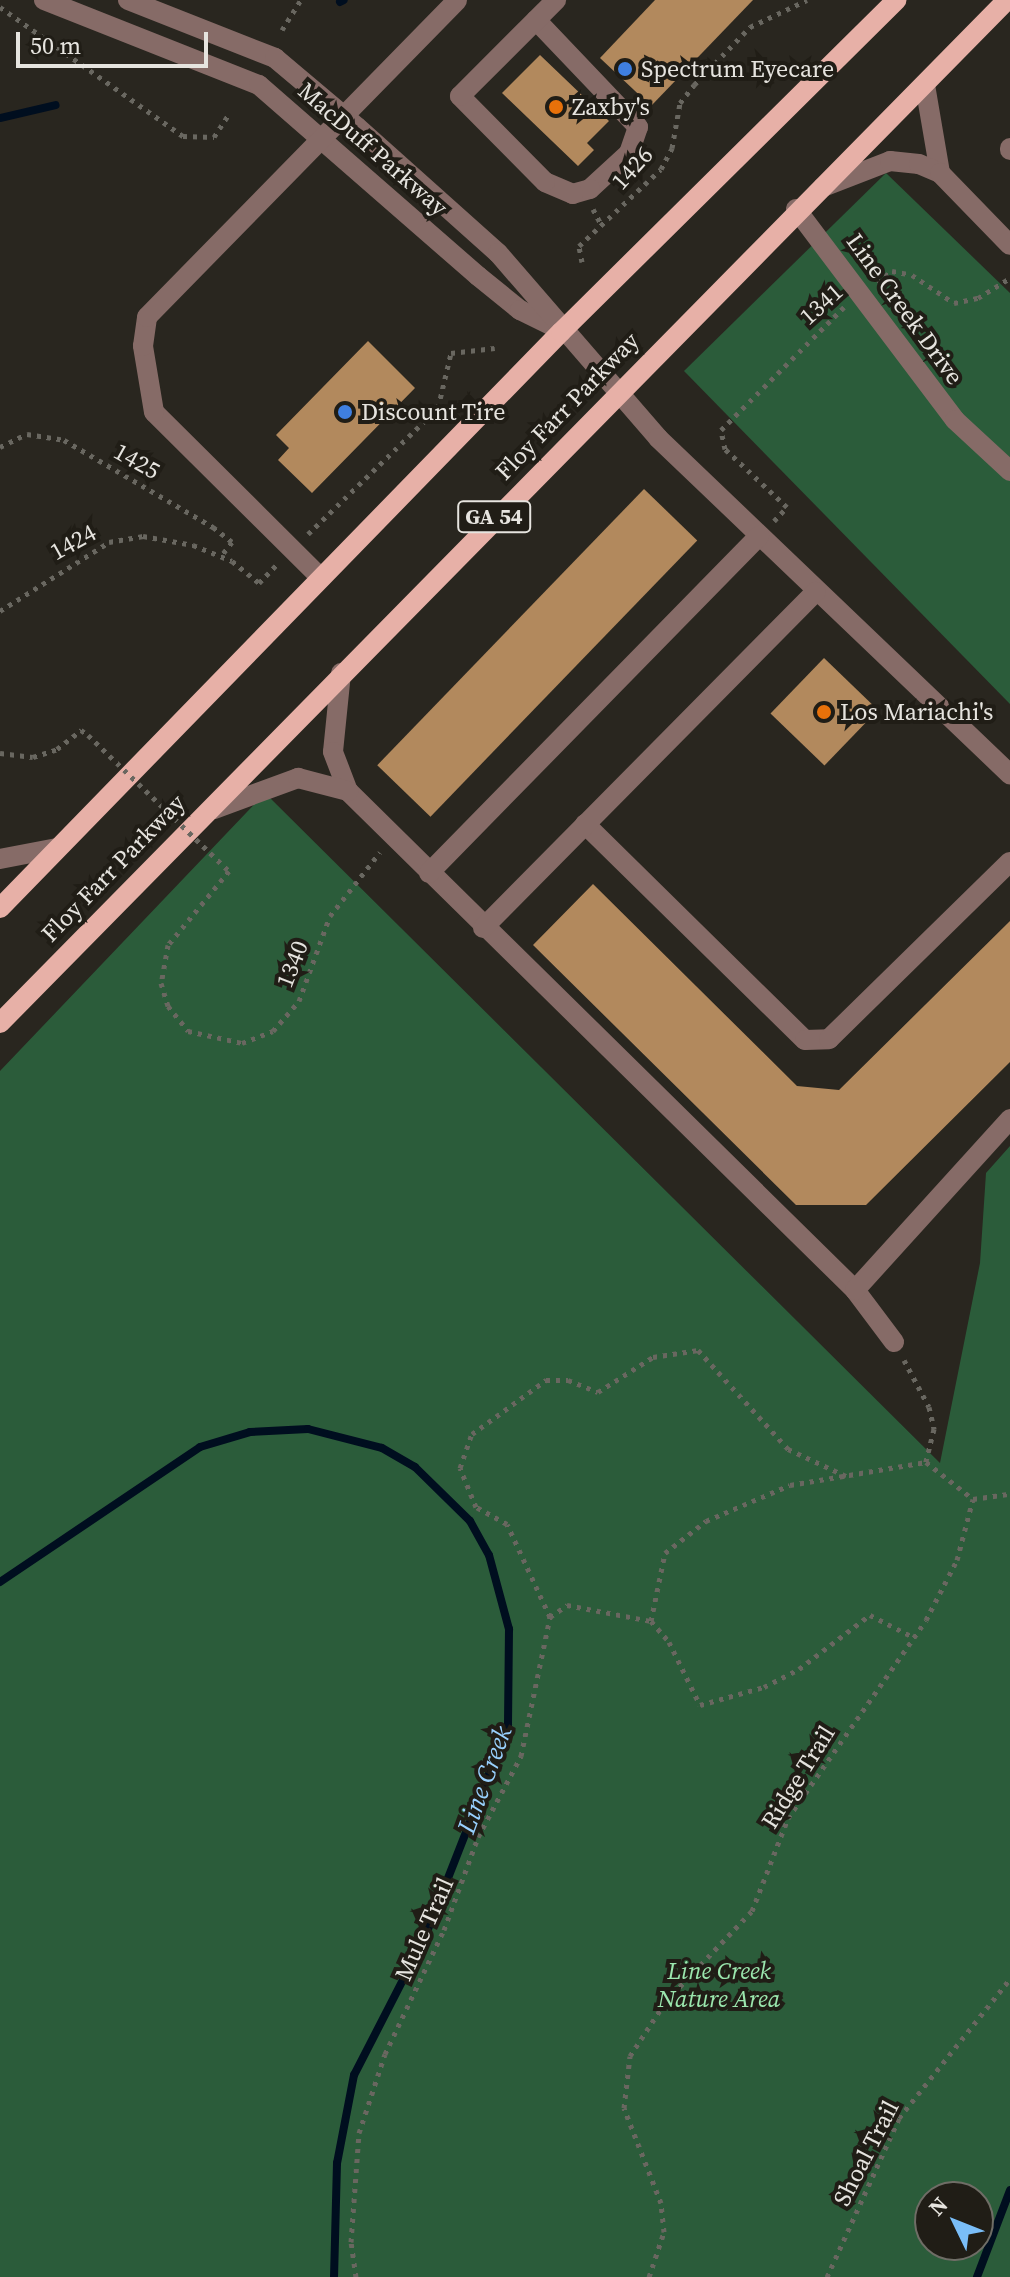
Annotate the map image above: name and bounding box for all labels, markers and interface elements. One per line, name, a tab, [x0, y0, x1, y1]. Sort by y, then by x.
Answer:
scale bar	[20, 16, 212, 66]
text: 50 m	[30, 29, 81, 62]
place label: Spectrum Eyecare	[641, 55, 834, 83]
marker: Spectrum Eyecare	[616, 60, 634, 78]
street label: MacDuff Parkway	[292, 76, 454, 222]
place label: Zaxby's	[572, 93, 650, 121]
marker: Zaxby's	[547, 98, 565, 116]
street label: 1426	[605, 141, 659, 195]
street label: Line Creek Drive	[841, 228, 969, 390]
street label: 1341	[794, 277, 848, 331]
street label: Floy Farr Parkway	[489, 326, 645, 486]
place label: Discount Tire	[361, 398, 506, 426]
marker: Discount Tire	[336, 403, 354, 421]
street label: 1425	[109, 437, 165, 485]
road number: GA 54	[456, 499, 532, 535]
street label: 1424	[45, 518, 101, 566]
place label: Los Mariachi's	[840, 698, 993, 726]
marker: Los Mariachi's	[815, 703, 833, 721]
street label: Floy Farr Parkway	[35, 788, 191, 948]
street label: 1340	[270, 936, 314, 992]
street label: Ridge Trail	[755, 1720, 841, 1834]
water label: Line Creek	[451, 1722, 519, 1838]
street label: Mule Trail	[388, 1873, 460, 1985]
park label: Line Creek Nature Area	[658, 1957, 780, 2013]
street label: Shoal Trail	[827, 2095, 905, 2211]
north arrow	[914, 2181, 994, 2261]
text: N	[921, 2190, 954, 2222]

